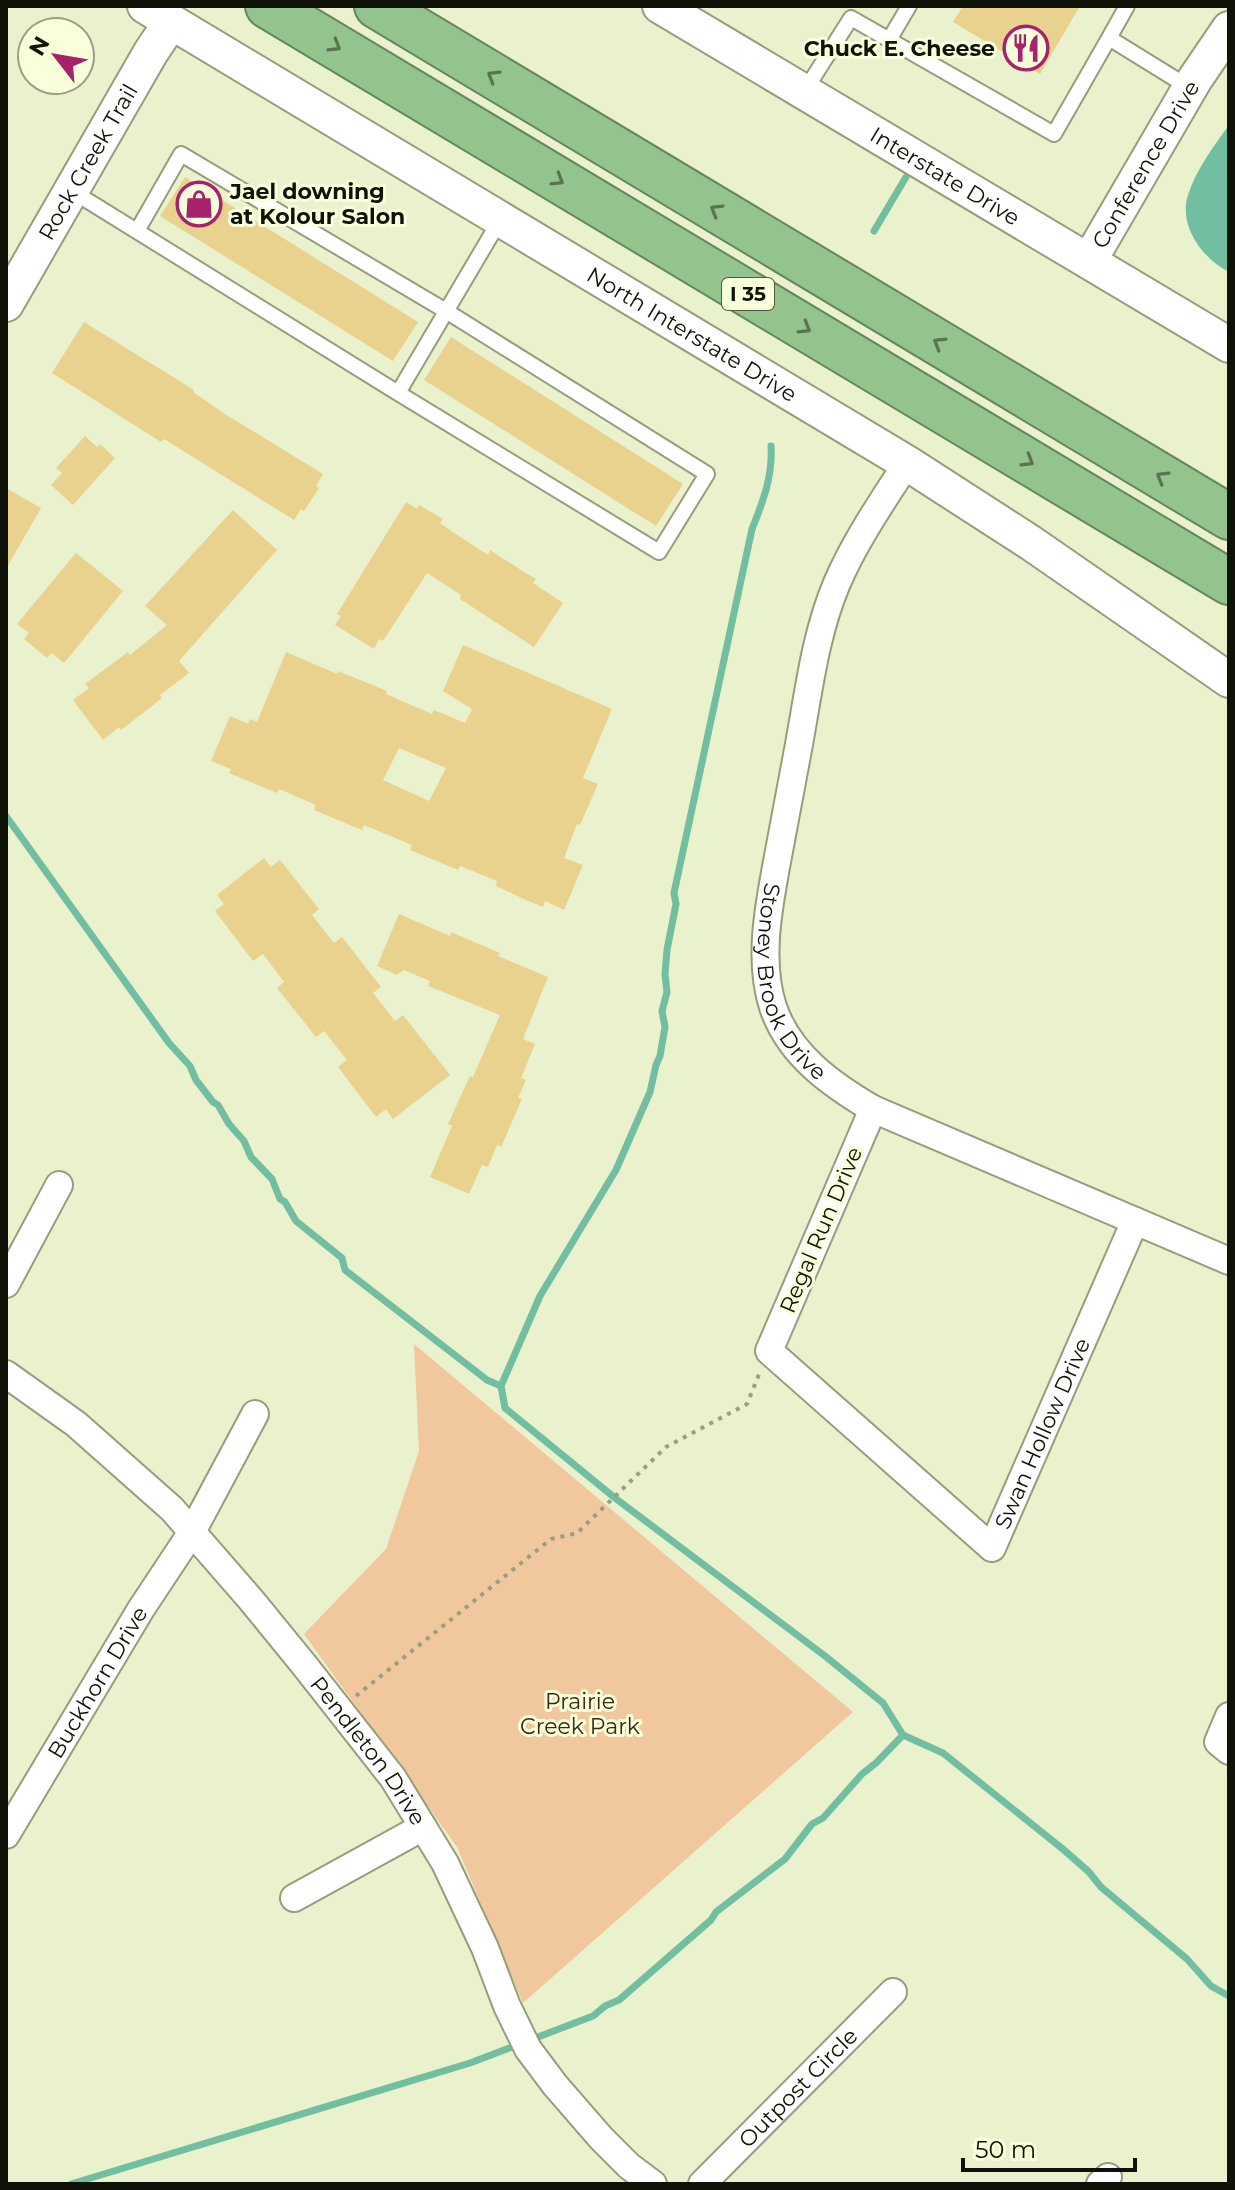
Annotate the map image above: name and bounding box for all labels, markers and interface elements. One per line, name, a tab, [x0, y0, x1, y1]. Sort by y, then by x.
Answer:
north arrow	[16, 16, 96, 96]
restaurant icon: Chuck E. Cheese	[1002, 24, 1050, 72]
text: N	[23, 31, 55, 61]
place label: Chuck E. Cheese	[804, 35, 995, 62]
one-way arrow	[326, 36, 341, 52]
one-way arrow	[487, 70, 502, 86]
street label: Conference Drive	[1086, 75, 1205, 253]
street label: Rock Creek Trail	[32, 79, 143, 245]
street label: Interstate Drive	[865, 121, 1025, 231]
one-way arrow	[549, 170, 564, 186]
place label: Jael downing at Kolour Salon	[229, 178, 405, 230]
shop icon: Jael downing at Kolour Salon	[175, 180, 223, 228]
one-way arrow	[710, 204, 725, 219]
street label: North Interstate Drive	[582, 261, 802, 407]
road number: I 35	[722, 278, 774, 310]
one-way arrow	[796, 318, 811, 334]
one-way arrow	[933, 337, 948, 353]
one-way arrow	[1019, 452, 1034, 467]
one-way arrow	[1156, 471, 1171, 487]
street label: Stoney Brook Drive	[752, 881, 832, 1086]
street label: Regal Run Drive	[774, 1143, 868, 1317]
street label: Swan Hollow Drive	[989, 1334, 1096, 1533]
street label: Buckhorn Drive	[41, 1601, 153, 1763]
street label: Pendleton Drive	[305, 1671, 432, 1830]
park label: Prairie Creek Park	[520, 1688, 641, 1740]
street label: Outpost Circle	[733, 2022, 863, 2153]
scale bar	[963, 2122, 1135, 2172]
text: 50 m	[975, 2135, 1036, 2164]

